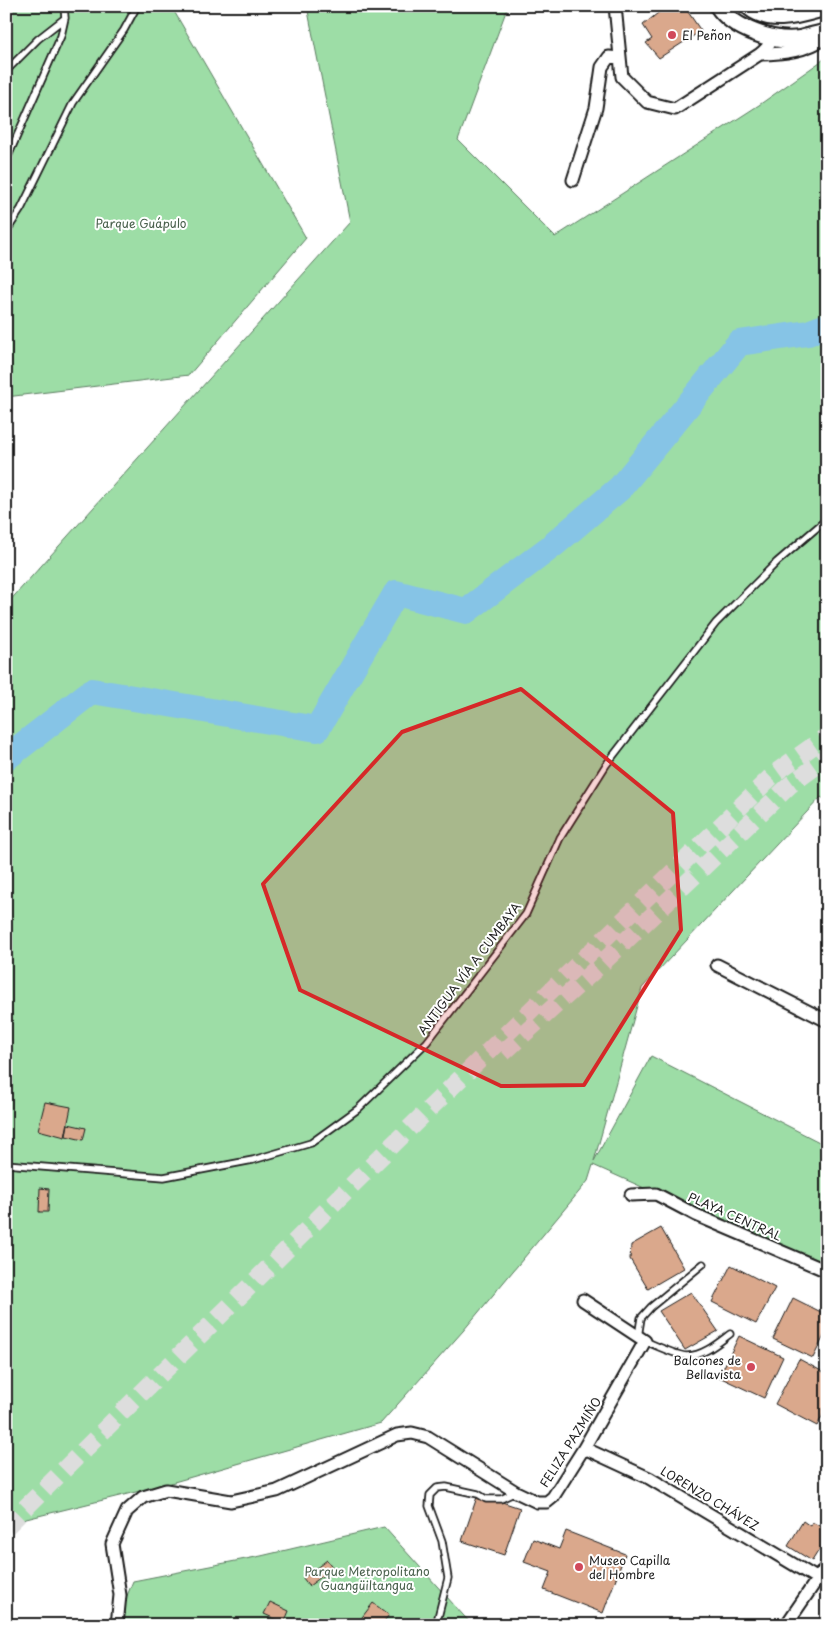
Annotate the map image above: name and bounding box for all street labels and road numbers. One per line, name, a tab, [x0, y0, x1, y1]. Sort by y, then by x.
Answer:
street label: ANTIGUA VÍA A CUMBAYA	[413, 898, 525, 1038]
street label: PLAYA CENTRAL	[685, 1187, 785, 1245]
street label: FELIZA PAZMIÑO	[535, 1393, 605, 1491]
street label: LORENZO CHÁVEZ	[657, 1461, 763, 1535]

